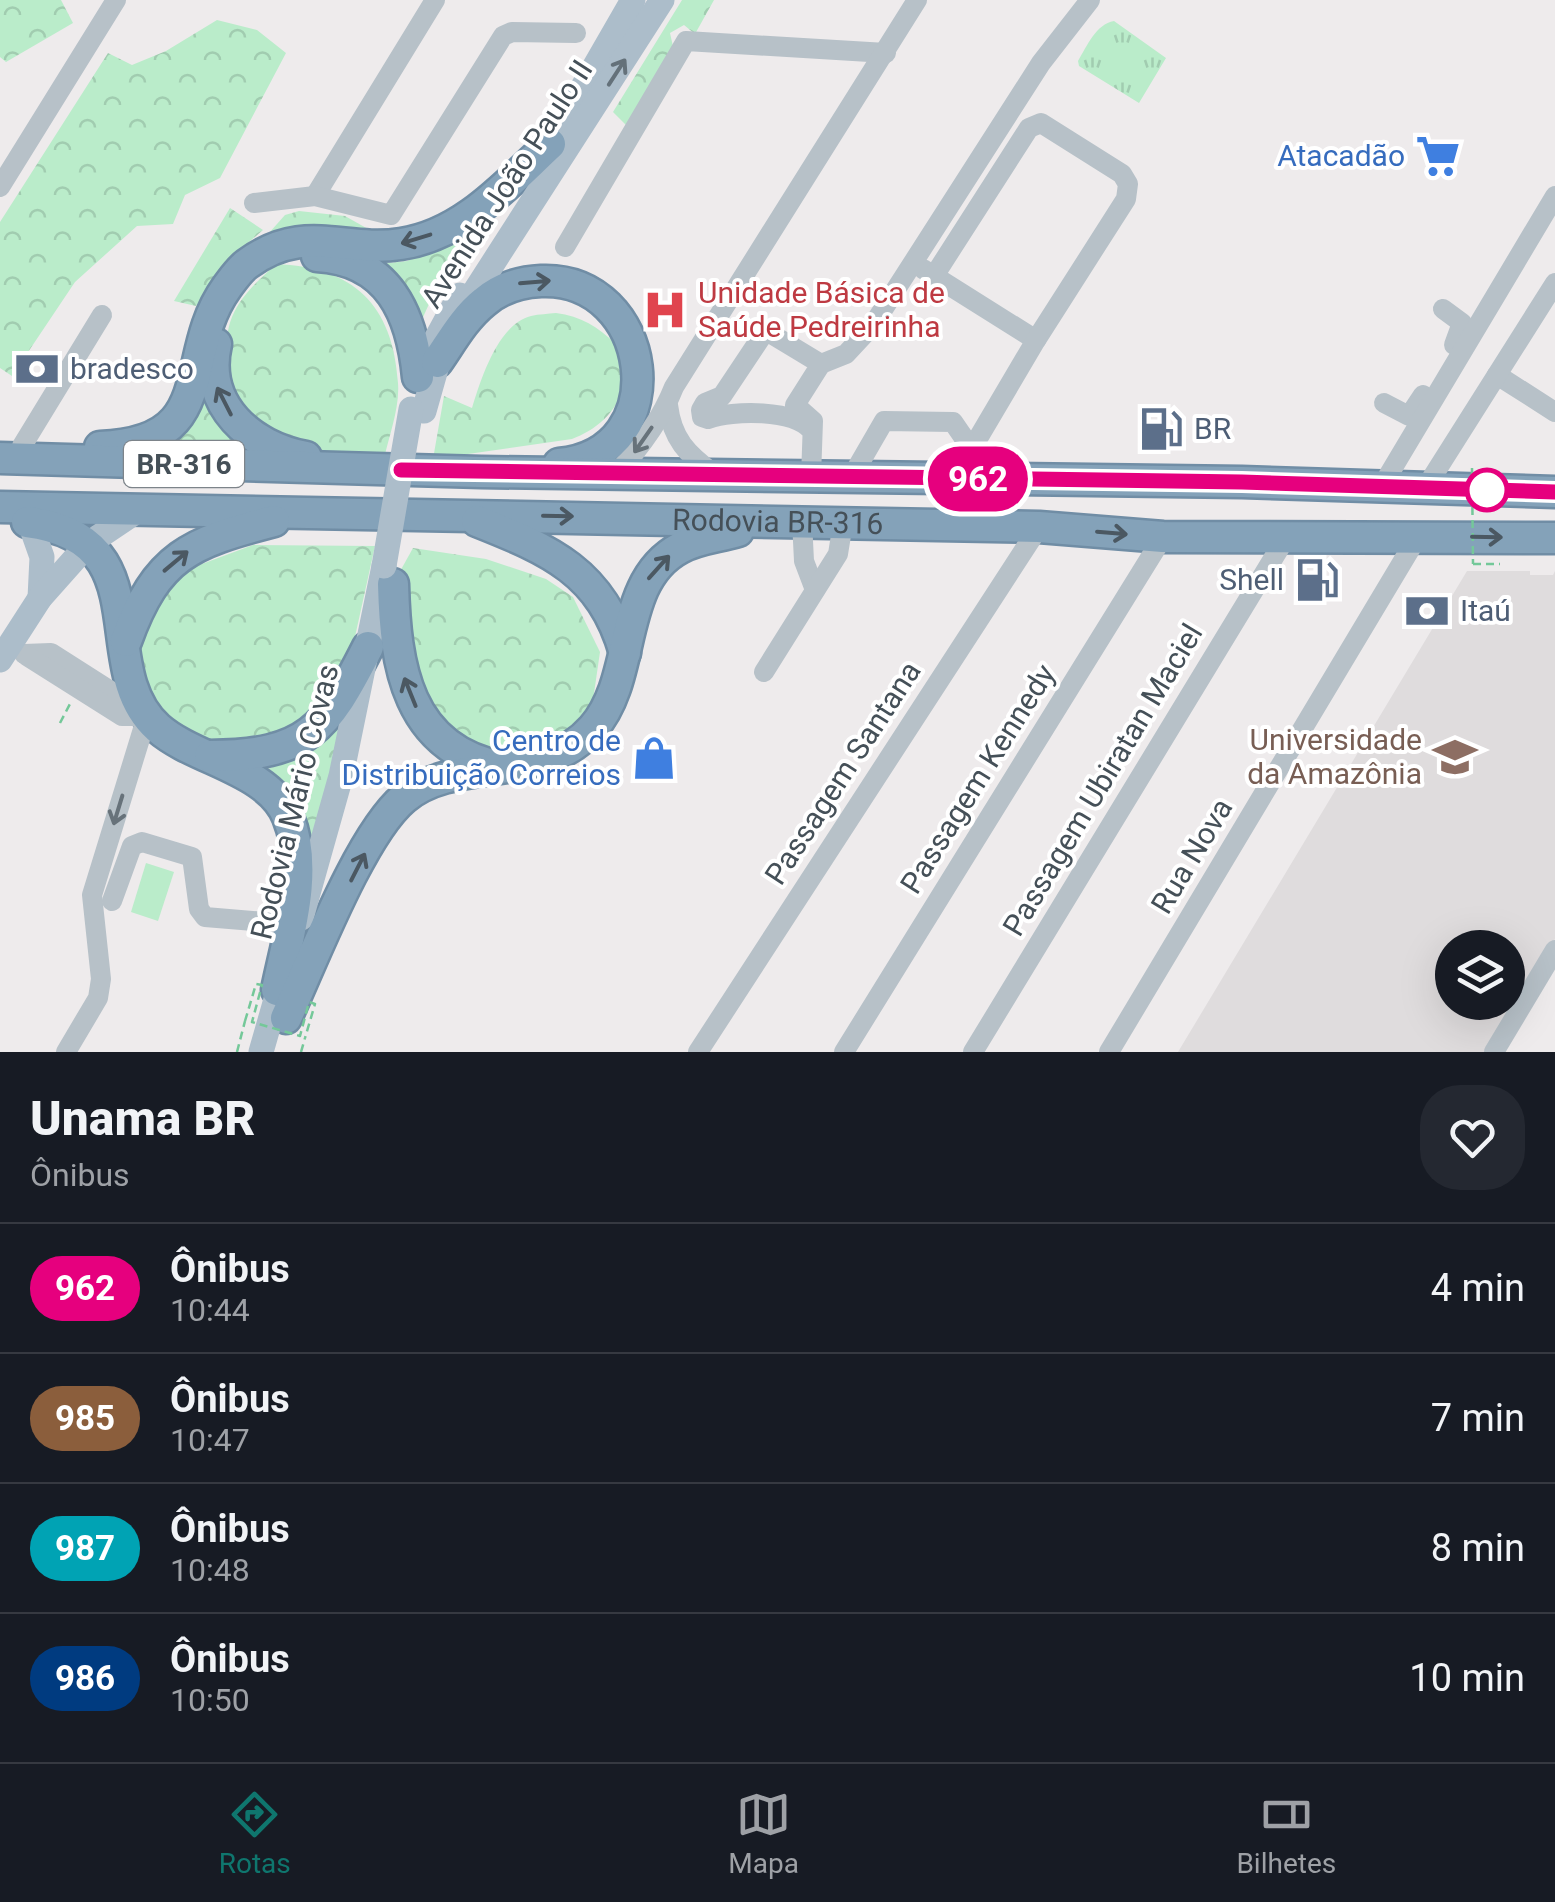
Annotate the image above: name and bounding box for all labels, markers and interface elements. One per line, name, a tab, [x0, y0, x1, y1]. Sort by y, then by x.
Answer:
street label: Avenida João Paulo II	[413, 53, 600, 314]
one-way arrow	[606, 58, 627, 86]
supermarket icon: Atacadão	[1414, 132, 1462, 180]
place label: Atacadão	[1277, 138, 1405, 173]
one-way arrow	[400, 231, 432, 249]
one-way arrow	[518, 273, 550, 292]
place label: Unidade Básica de Saúde Pedreirinha	[698, 275, 945, 344]
hospital icon: Unidade Básica de Saúde Pedreirinha	[641, 286, 689, 334]
bank icon: bradesco	[13, 345, 61, 393]
place label: bradesco	[70, 351, 194, 386]
one-way arrow	[214, 387, 233, 417]
fuel station icon: BR	[1137, 405, 1185, 453]
place label: BR	[1194, 411, 1231, 446]
one-way arrow	[633, 426, 654, 454]
road number: BR-316	[124, 441, 244, 487]
line badge: 962	[920, 446, 1036, 512]
text: 962	[948, 459, 1008, 500]
unlabelled marker	[1466, 469, 1508, 511]
street label: Rodovia BR-316	[672, 502, 884, 541]
one-way arrow	[541, 507, 573, 526]
one-way arrow	[1095, 523, 1127, 542]
one-way arrow	[1470, 528, 1502, 546]
one-way arrow	[162, 550, 188, 572]
one-way arrow	[648, 555, 671, 580]
fuel station icon: Shell	[1293, 556, 1341, 604]
place label: Shell	[1219, 562, 1284, 597]
bank icon: Itaú	[1403, 587, 1451, 635]
place label: Itaú	[1460, 593, 1511, 628]
street label: Passagem Ubiratan Maciel	[996, 618, 1210, 942]
street label: Passagem Santana	[757, 655, 928, 891]
street label: Passagem Kennedy	[893, 658, 1062, 900]
street label: Rodovia Mário Covas	[243, 661, 346, 943]
one-way arrow	[399, 677, 417, 708]
place label: Universidade da Amazônia	[1247, 722, 1422, 791]
place label: Centro de Distribuição Correios	[342, 723, 621, 792]
school or university icon: Universidade da Amazônia	[1431, 733, 1479, 781]
shop icon: Centro de Distribuição Correios	[630, 734, 678, 782]
street label: Rua Nova	[1144, 792, 1239, 919]
one-way arrow	[108, 793, 126, 825]
one-way arrow	[349, 853, 368, 882]
map controls	[1435, 930, 1525, 1020]
button: layers	[1435, 930, 1525, 1020]
button: heart	[1420, 1085, 1525, 1190]
text: Unama BR	[30, 1090, 255, 1147]
text: Ônibus	[30, 1156, 130, 1194]
text: Ônibus	[170, 1247, 290, 1291]
text: 4 min	[1431, 1266, 1525, 1310]
text: 962	[55, 1268, 115, 1309]
text: 10:44	[170, 1291, 250, 1329]
text: Ônibus	[170, 1377, 290, 1421]
text: 7 min	[1431, 1396, 1525, 1440]
text: 985	[55, 1398, 115, 1439]
text: 10:47	[170, 1421, 250, 1459]
text: Ônibus	[170, 1507, 290, 1551]
text: 8 min	[1431, 1526, 1525, 1570]
text: 987	[55, 1528, 115, 1569]
text: 10:48	[170, 1551, 250, 1589]
text: Ônibus	[170, 1637, 290, 1681]
text: 10 min	[1409, 1656, 1525, 1700]
text: 986	[55, 1658, 115, 1699]
text: 10:50	[170, 1681, 250, 1719]
tab: Rotas	[219, 1787, 291, 1880]
tab: Mapa	[728, 1787, 799, 1880]
tab: Bilhetes	[1236, 1787, 1336, 1880]

